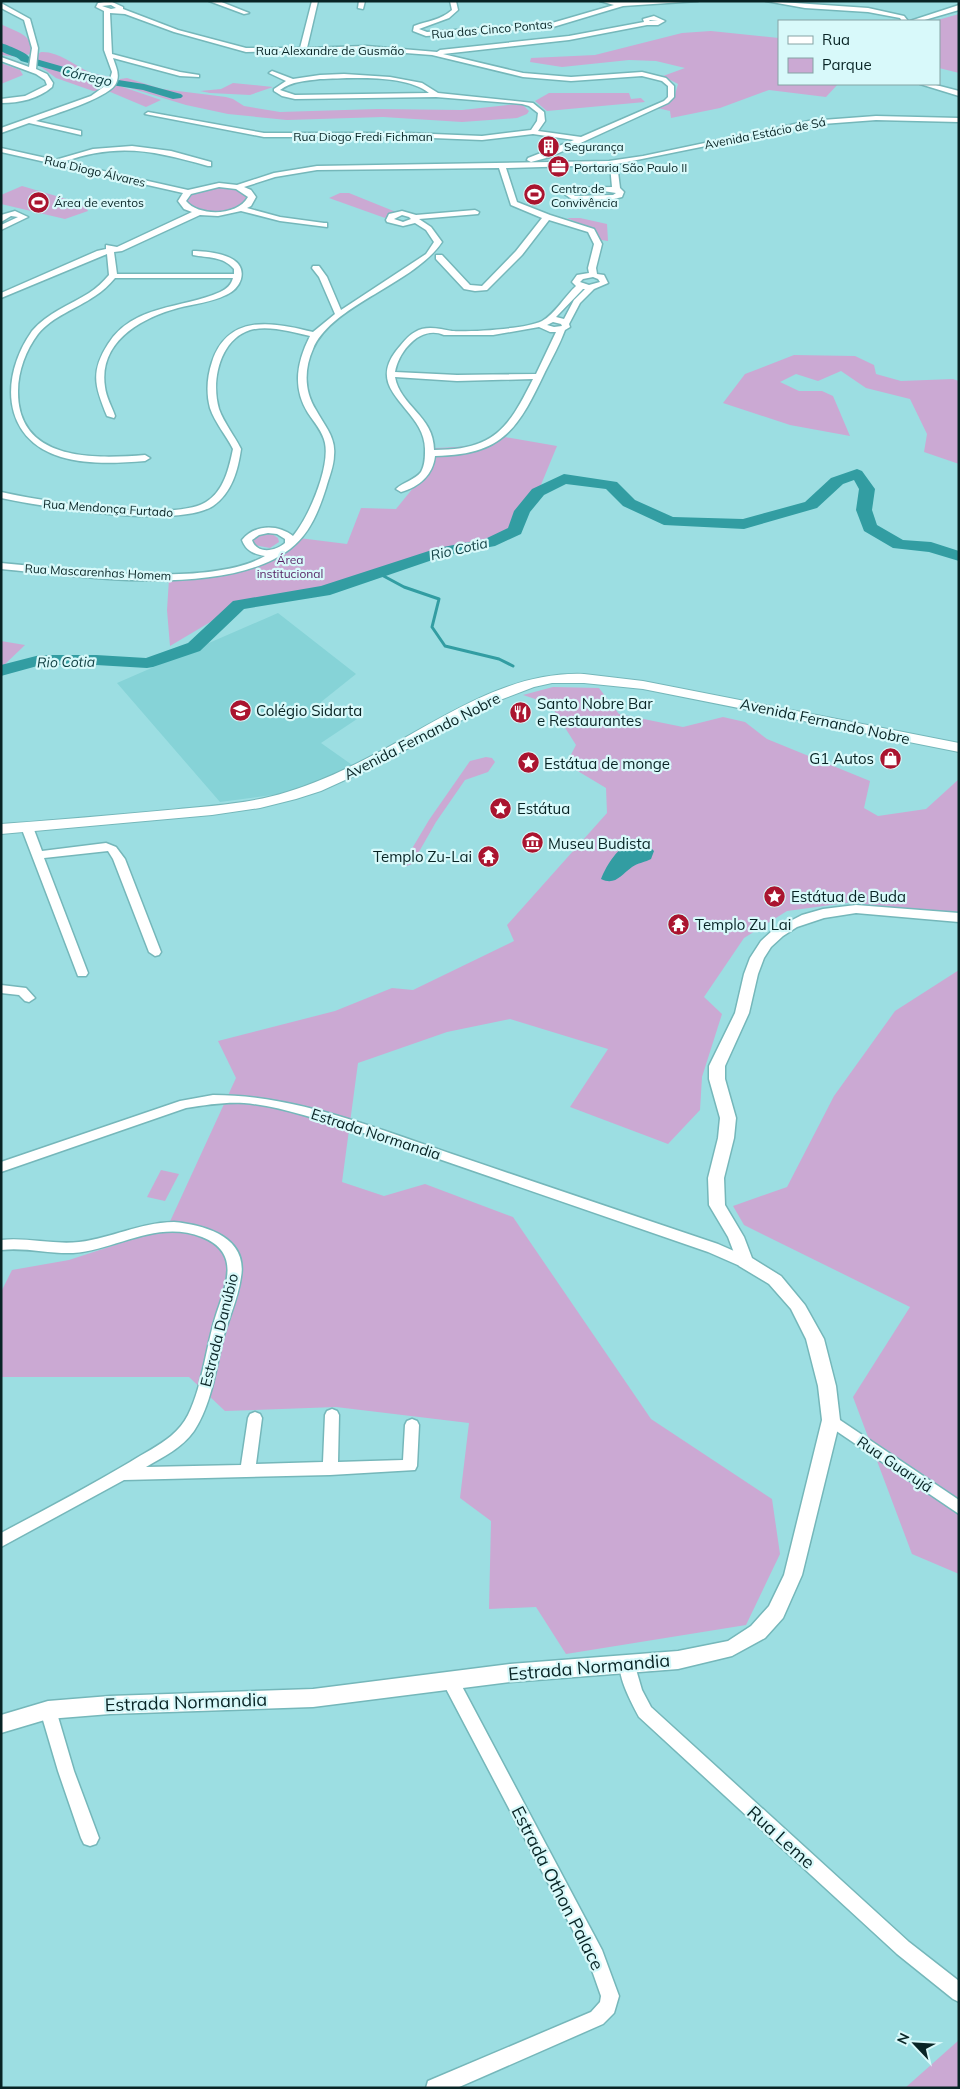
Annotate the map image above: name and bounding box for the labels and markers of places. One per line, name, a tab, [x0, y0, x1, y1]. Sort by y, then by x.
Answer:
building icon: Segurança	[536, 134, 560, 158]
place label: Segurança	[564, 139, 624, 154]
office icon: Portaria São Paulo II	[546, 155, 570, 179]
place label: Portaria São Paulo II	[574, 160, 687, 175]
place label: Centro de Convivência	[551, 181, 618, 210]
sports icon: Centro de Convivência	[523, 183, 547, 207]
sports icon: Área de eventos	[26, 190, 50, 214]
place label: Área de eventos	[54, 195, 144, 210]
place label: Santo Nobre Bar e Restaurantes	[537, 694, 653, 730]
school or university icon: Colégio Sidarta	[228, 698, 252, 722]
restaurant icon: Santo Nobre Bar e Restaurantes	[509, 700, 533, 724]
place label: Colégio Sidarta	[256, 701, 362, 720]
shop icon: G1 Autos	[878, 746, 902, 770]
place label: G1 Autos	[809, 749, 874, 768]
place icon: Estátua de monge	[516, 751, 540, 775]
place label: Estátua de monge	[544, 754, 670, 773]
place icon: Estátua	[489, 796, 513, 820]
place label: Estátua	[517, 799, 570, 818]
museum icon: Museu Budista	[520, 831, 544, 855]
place label: Museu Budista	[548, 834, 651, 853]
temple icon: Templo Zu-Lai	[476, 844, 500, 868]
place label: Templo Zu-Lai	[373, 847, 472, 866]
place icon: Estátua de Buda	[763, 884, 787, 908]
place label: Estátua de Buda	[791, 887, 906, 906]
temple icon: Templo Zu Lai	[667, 912, 691, 936]
place label: Templo Zu Lai	[695, 915, 791, 934]

